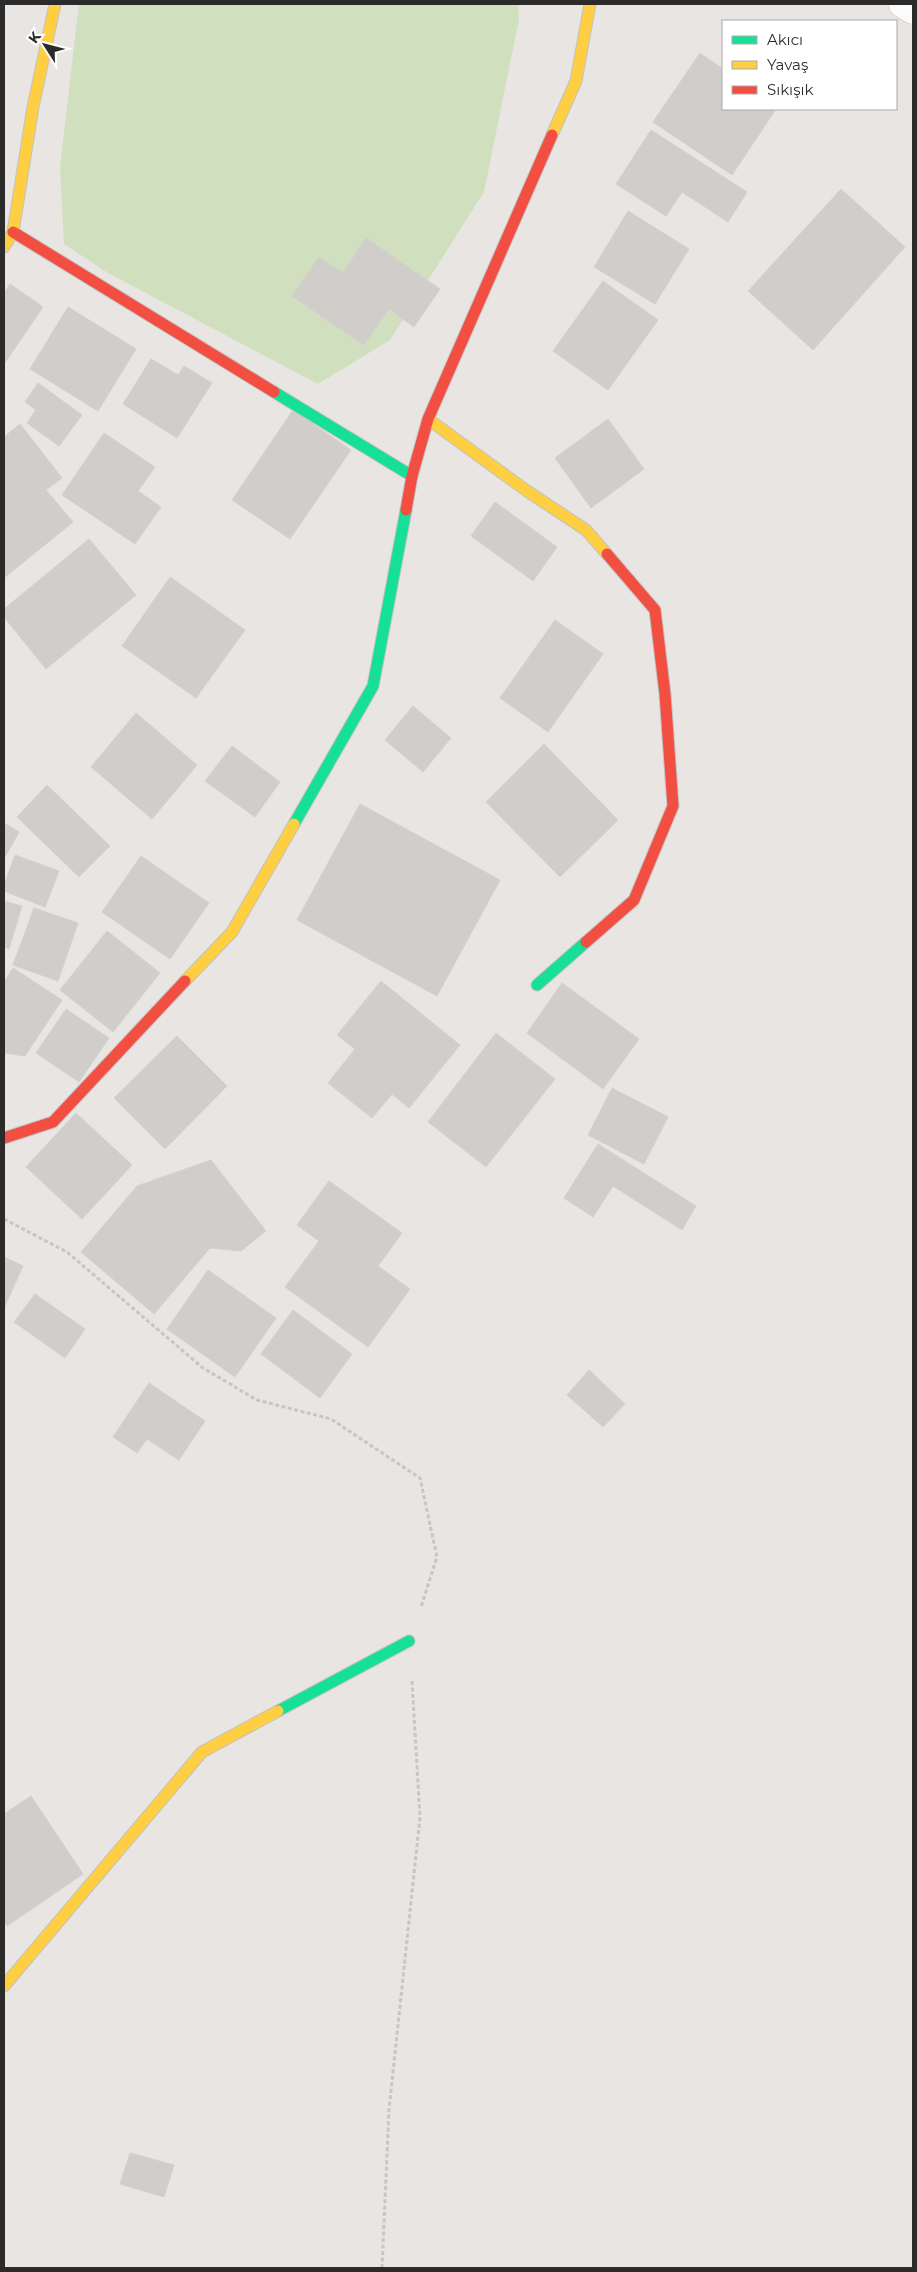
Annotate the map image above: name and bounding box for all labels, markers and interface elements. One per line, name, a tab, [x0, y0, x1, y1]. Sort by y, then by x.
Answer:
north arrow	[20, 20, 70, 70]
legend	[722, 20, 897, 110]
text: K	[24, 27, 45, 47]
text: Akıcı	[767, 30, 803, 49]
text: Yavaş	[767, 55, 808, 74]
text: Sıkışık	[767, 80, 814, 99]

